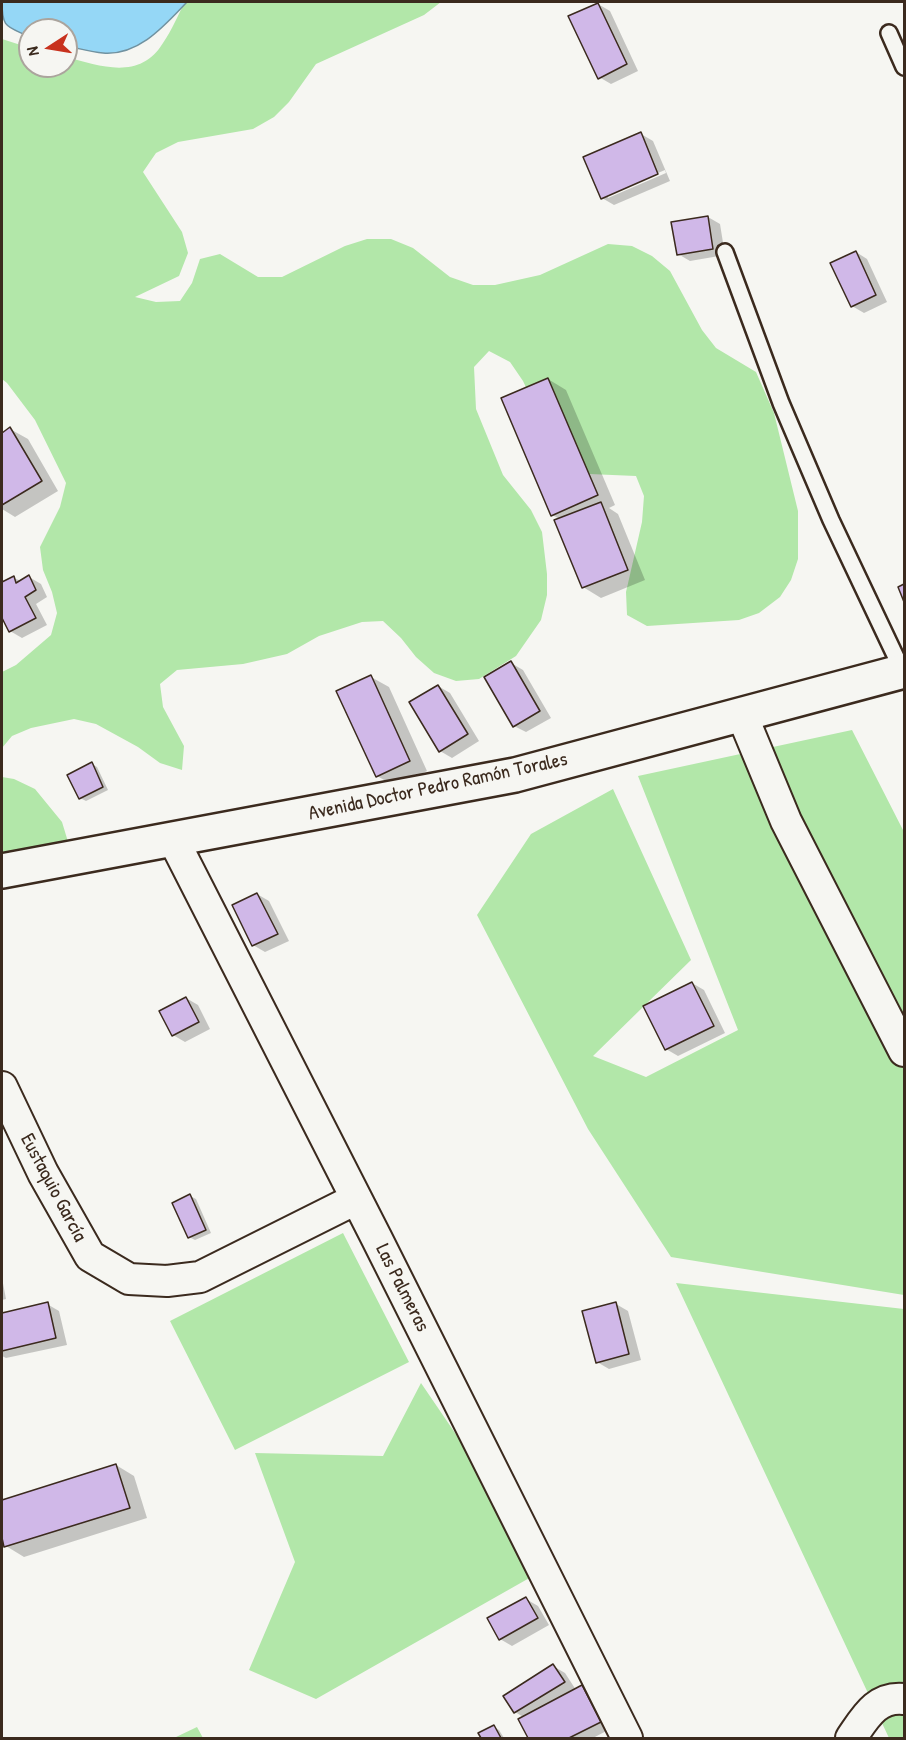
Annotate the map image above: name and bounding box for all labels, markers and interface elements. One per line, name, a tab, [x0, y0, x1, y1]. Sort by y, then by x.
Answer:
north arrow	[18, 18, 78, 78]
text: N	[21, 45, 44, 58]
street label: Avenida Doctor Pedro Ramón Torales	[306, 748, 570, 826]
street label: Eustaquio García	[14, 1130, 92, 1246]
street label: Las Palmeras	[370, 1240, 434, 1336]

